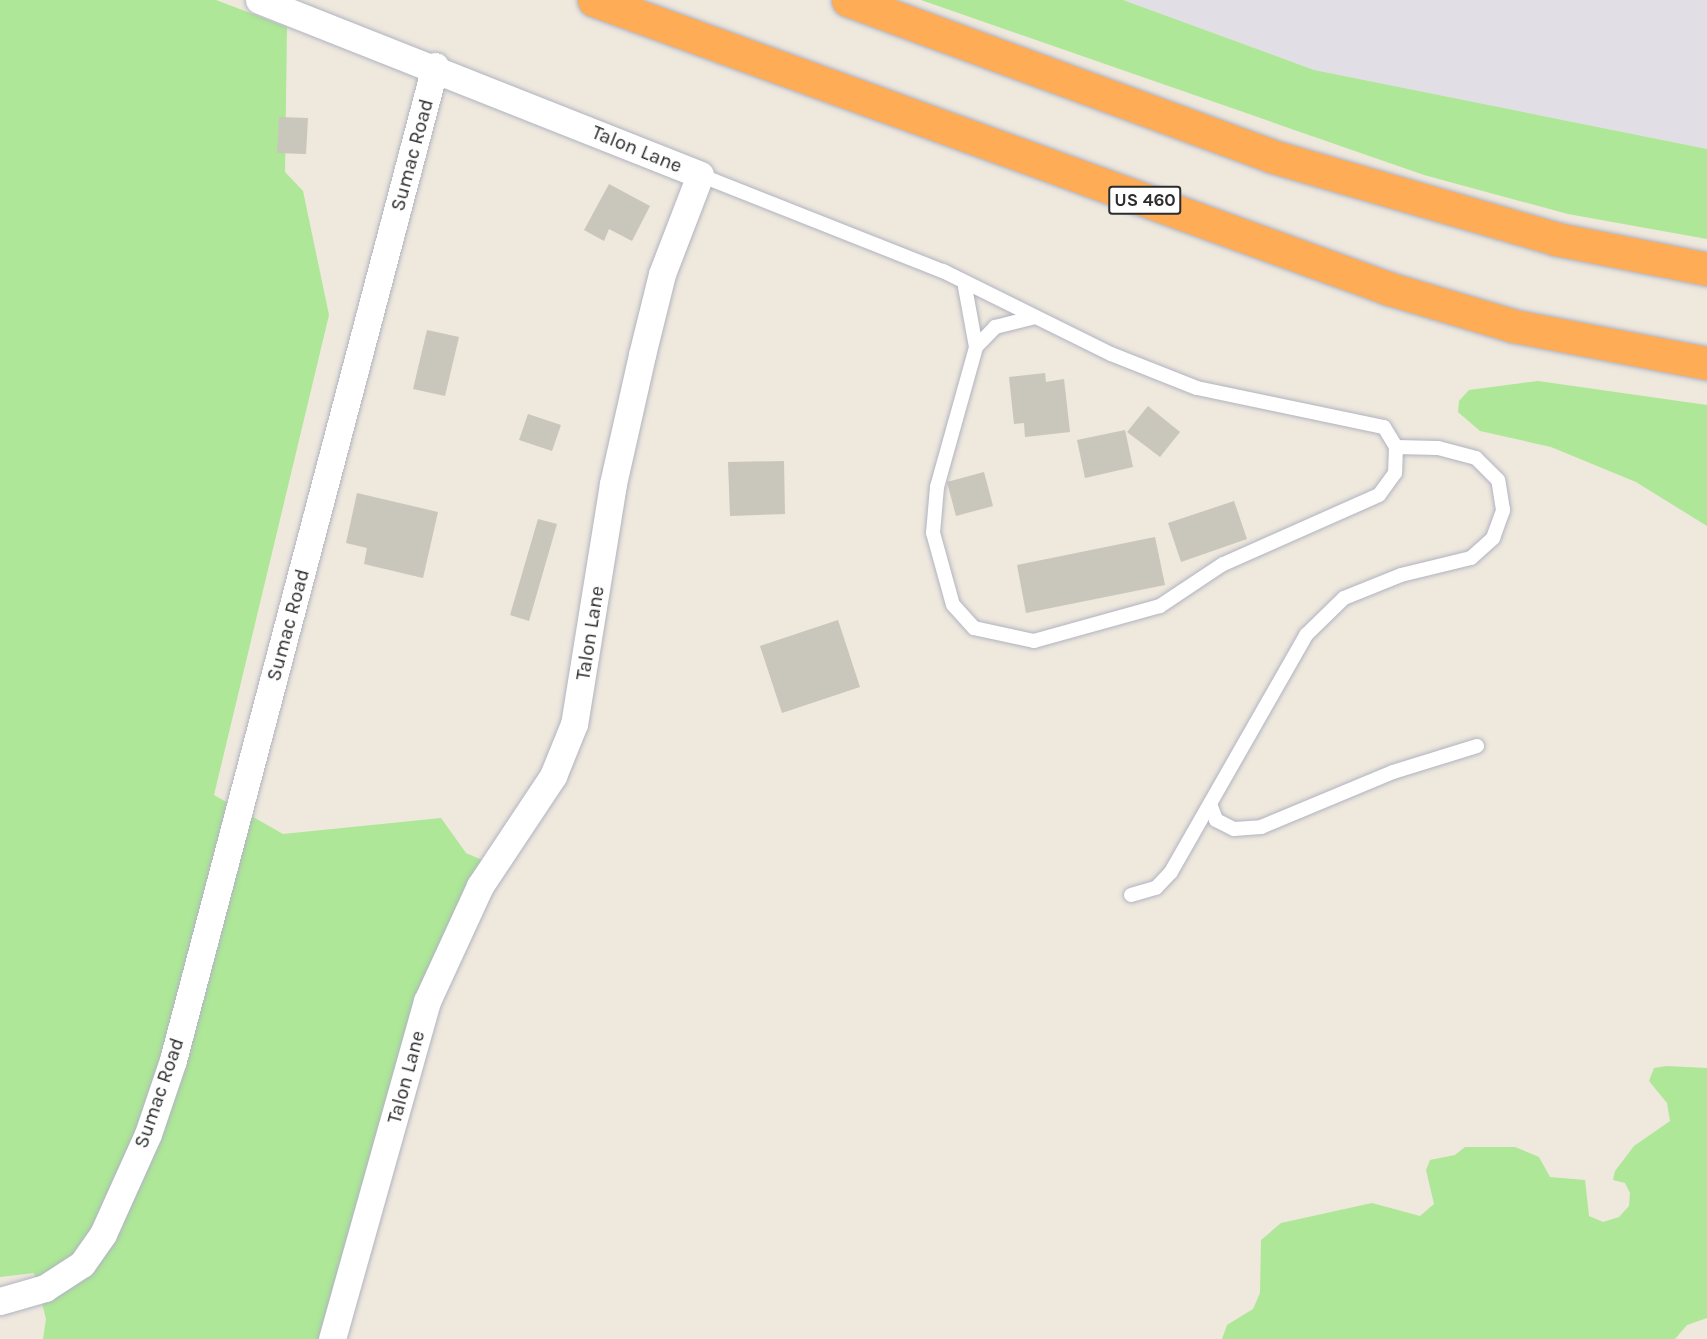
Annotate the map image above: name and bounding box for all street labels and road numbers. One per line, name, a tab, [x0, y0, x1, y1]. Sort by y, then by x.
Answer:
street label: Sumac Road	[386, 96, 438, 214]
street label: Talon Lane	[588, 120, 686, 178]
road number: US 460	[1108, 185, 1182, 215]
street label: Sumac Road	[262, 566, 314, 684]
street label: Talon Lane	[571, 584, 609, 682]
street label: Talon Lane	[382, 1028, 430, 1126]
street label: Sumac Road	[129, 1035, 189, 1151]

